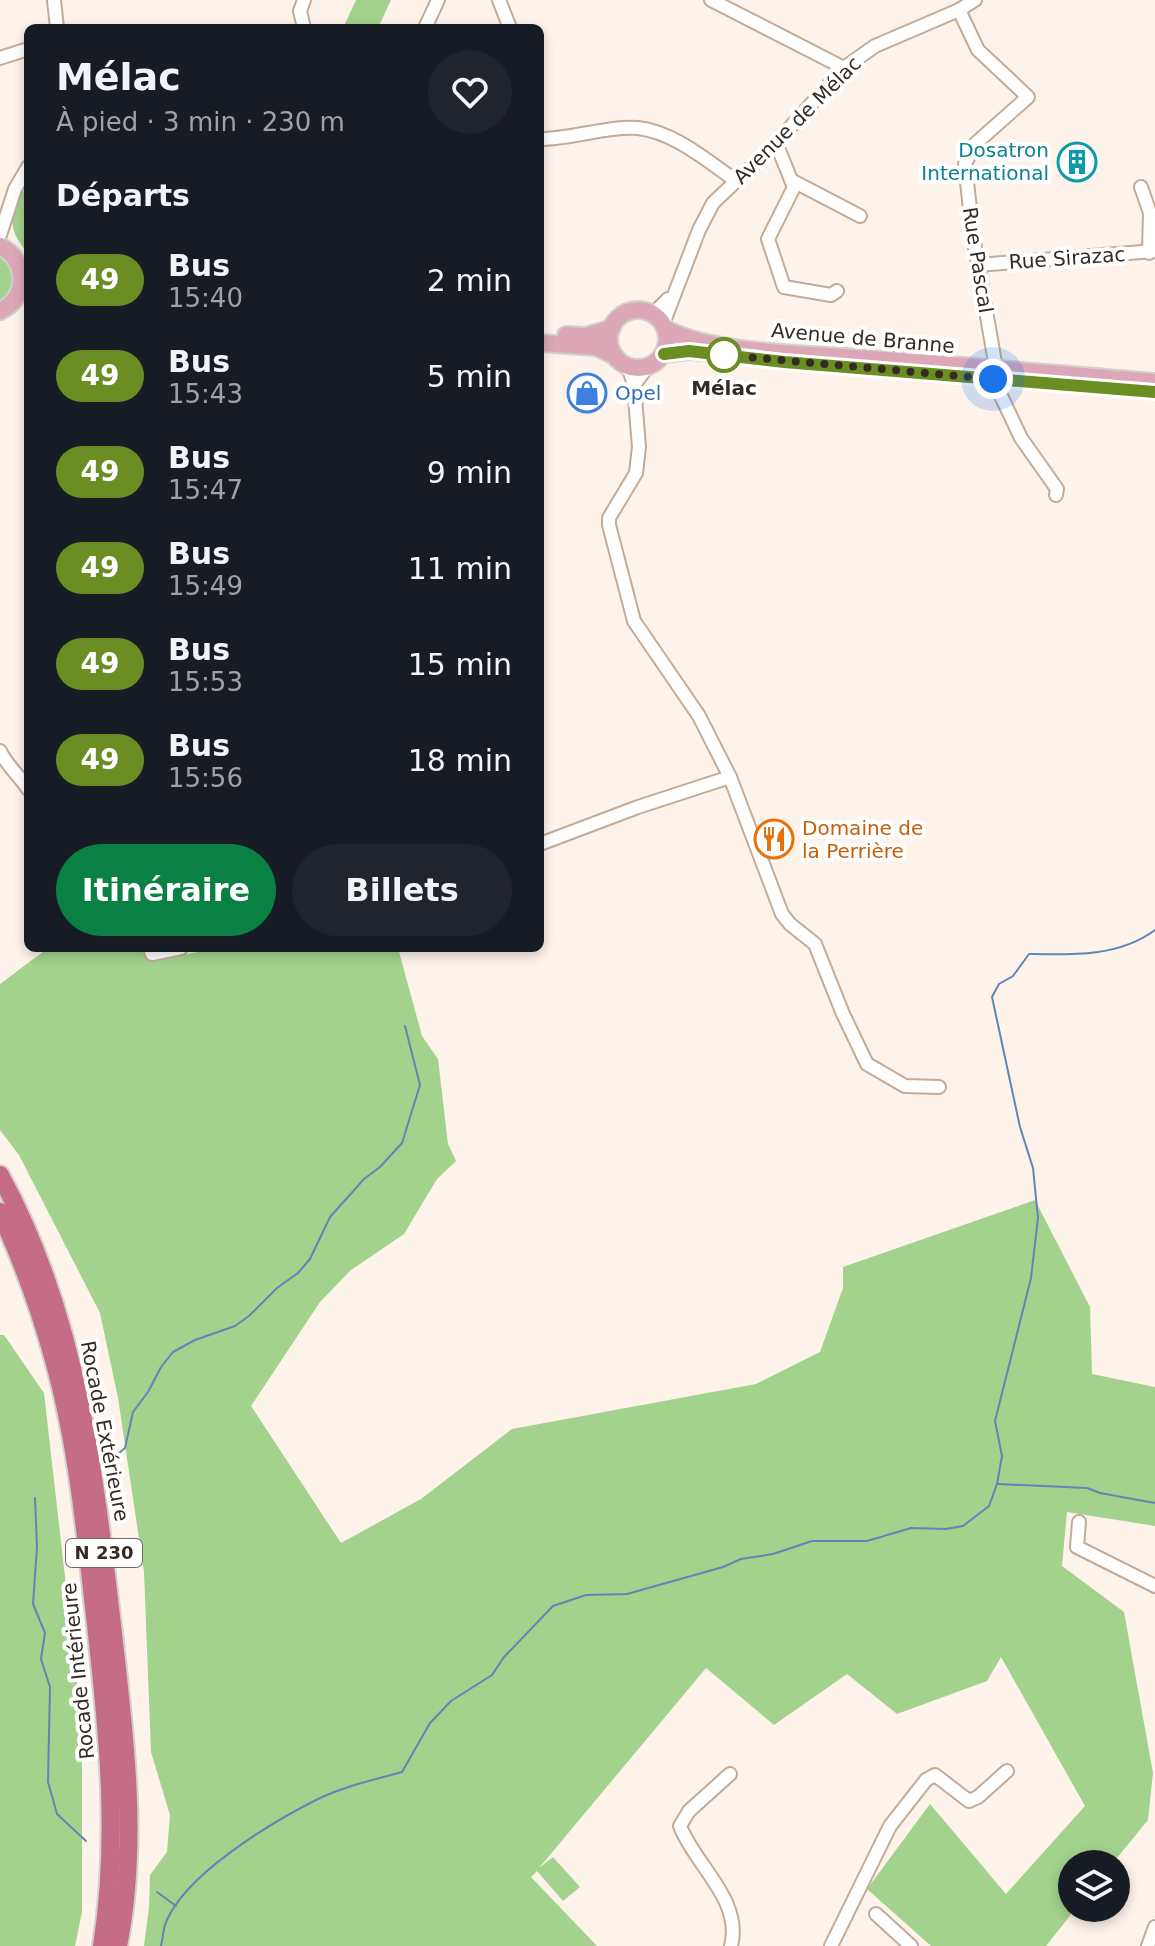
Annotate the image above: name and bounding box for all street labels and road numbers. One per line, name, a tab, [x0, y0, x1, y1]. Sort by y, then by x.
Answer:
street label: Avenue de Mélac	[728, 51, 866, 189]
street label: Rue Pascal	[958, 205, 998, 315]
street label: Rue Sirazac	[1008, 242, 1126, 274]
street label: Avenue de Branne	[770, 318, 956, 358]
street label: Rocade Extérieure	[76, 1339, 134, 1523]
road number: N 230	[66, 1539, 142, 1567]
street label: Rocade Intérieure	[57, 1582, 99, 1760]

